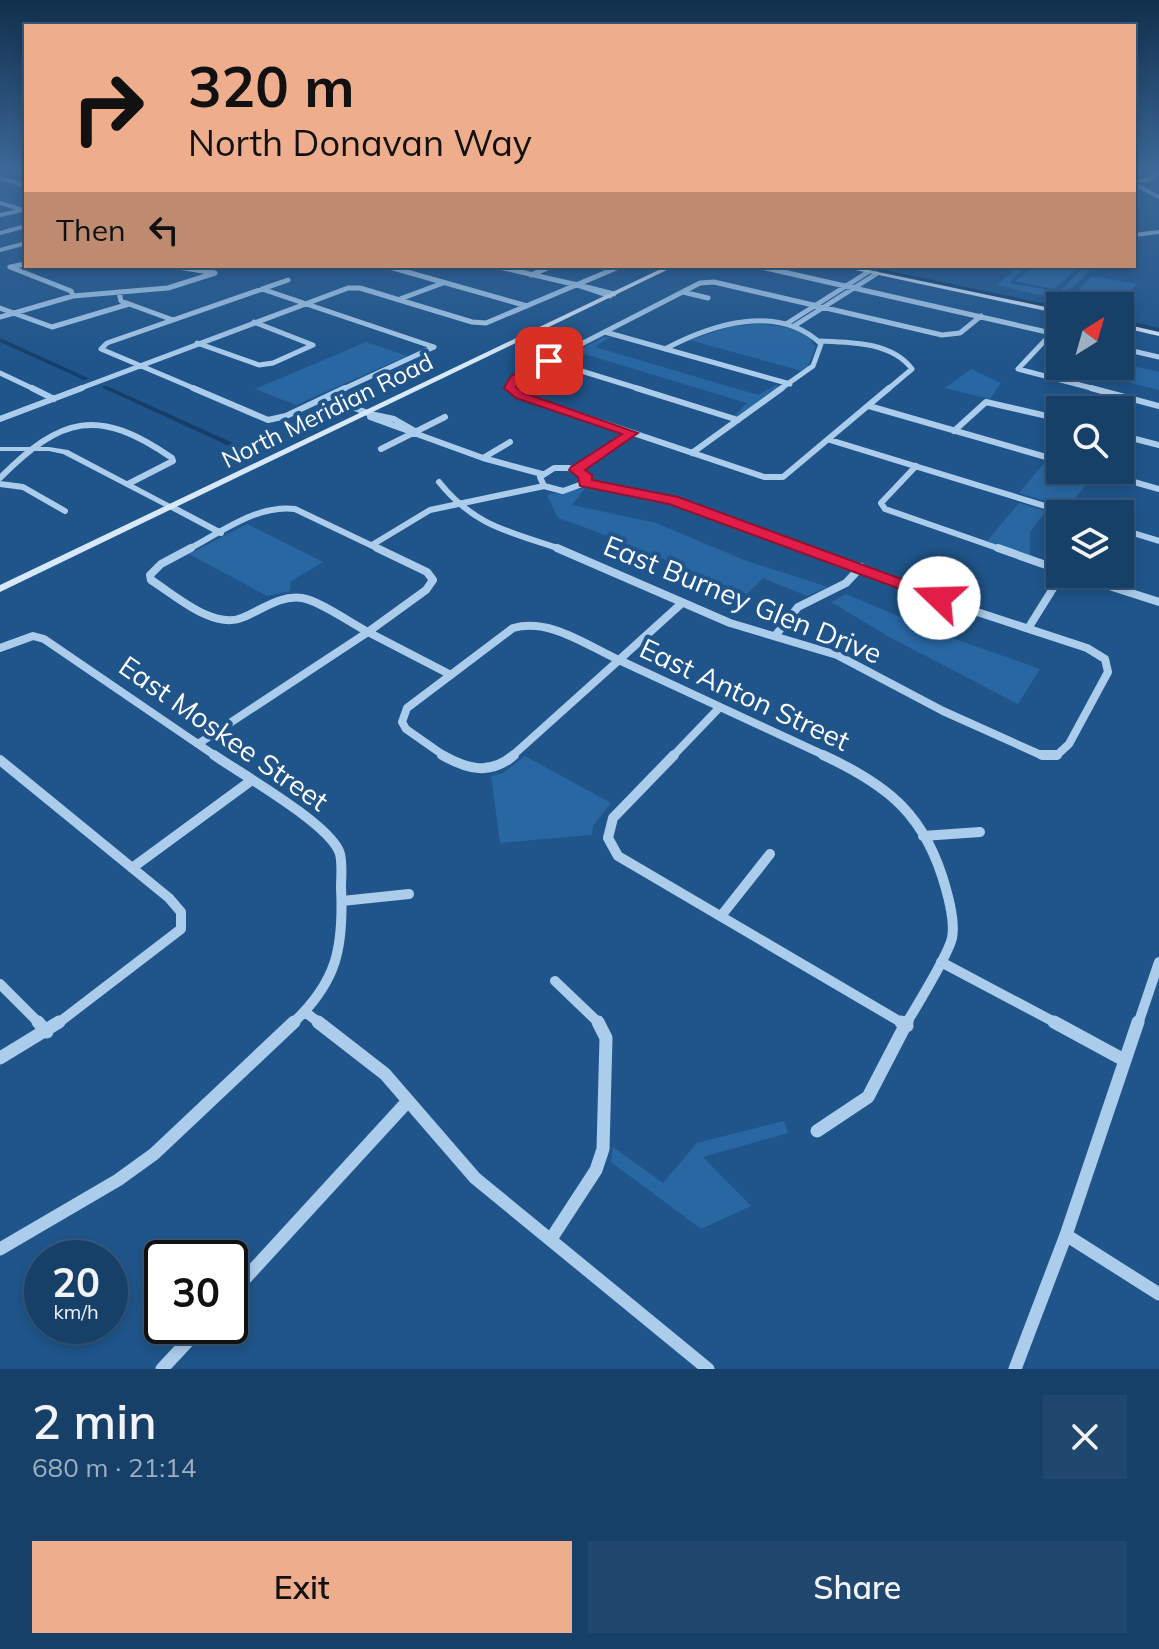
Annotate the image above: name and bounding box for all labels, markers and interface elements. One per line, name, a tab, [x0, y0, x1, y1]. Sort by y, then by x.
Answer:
text: 320 m	[188, 51, 355, 121]
icon: right	[56, 56, 160, 160]
text: North Donavan Way	[188, 120, 532, 165]
icon: left	[142, 208, 186, 252]
text: Then	[56, 211, 126, 249]
north arrow	[1046, 292, 1134, 380]
map controls	[1046, 292, 1134, 588]
pin	[515, 327, 583, 395]
icon: arrive	[527, 339, 571, 383]
street label: North Meridian Road	[216, 346, 438, 474]
button: search	[1046, 396, 1134, 484]
button: layers	[1046, 500, 1134, 588]
street label: East Burney Glen Drive	[599, 527, 887, 671]
position arrow	[897, 556, 981, 640]
street label: East Anton Street	[634, 630, 856, 758]
street label: East Moskee Street	[113, 648, 335, 818]
speed limit sign: 30	[144, 1240, 248, 1344]
text: 20	[52, 1257, 100, 1307]
text: km/h	[53, 1299, 99, 1324]
text: 2 min	[32, 1391, 157, 1451]
button: close	[1043, 1395, 1127, 1479]
text: 680 m · 21:14	[32, 1451, 196, 1484]
button: Exit	[32, 1541, 572, 1633]
button: Share	[588, 1541, 1127, 1633]

